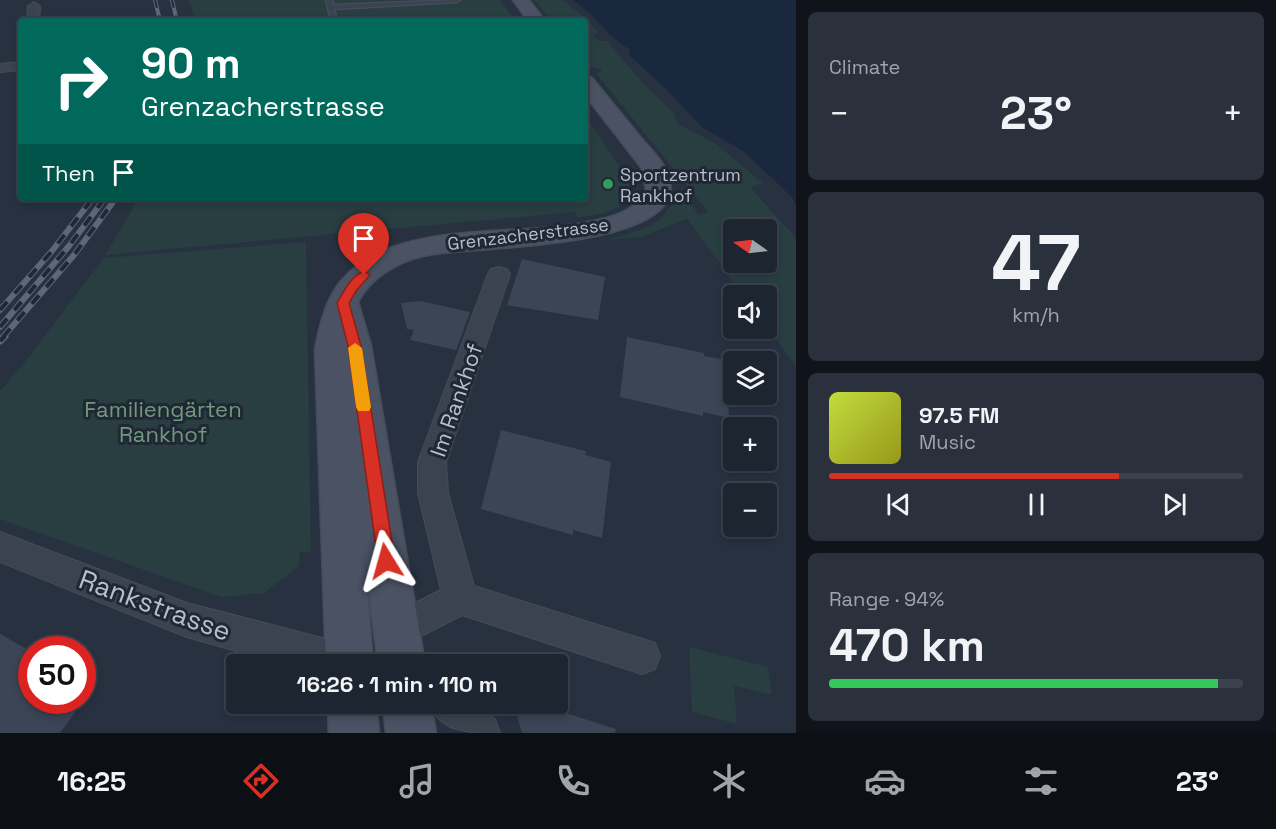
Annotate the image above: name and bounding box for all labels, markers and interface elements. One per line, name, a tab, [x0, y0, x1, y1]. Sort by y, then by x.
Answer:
text: 90 m	[141, 37, 241, 90]
icon: right	[42, 42, 120, 120]
text: Climate	[829, 54, 900, 80]
text: 23°	[1000, 85, 1072, 142]
text: Grenzacherstrasse	[141, 89, 385, 124]
text: −	[829, 93, 849, 135]
text: +	[1223, 93, 1243, 135]
icon: arrive	[107, 156, 140, 189]
text: Then	[42, 159, 95, 187]
place label: Sportzentrum Rankhof	[620, 163, 741, 207]
marker: Sportzentrum Rankhof	[601, 177, 615, 191]
pin	[338, 213, 389, 275]
street label: Grenzacherstrasse	[446, 213, 610, 255]
text: 47	[991, 213, 1081, 313]
north arrow	[723, 219, 777, 273]
map controls	[723, 219, 777, 537]
icon: arrive	[347, 222, 380, 255]
button: sound	[723, 285, 777, 339]
text: km/h	[1012, 302, 1060, 328]
street label: Im Rankhof	[424, 339, 489, 460]
button: layers	[723, 351, 777, 405]
park label: Familiengärten Rankhof	[84, 395, 242, 448]
text: 97.5 FM	[919, 401, 999, 429]
button: +	[723, 417, 777, 471]
text: Music	[919, 429, 976, 455]
button: −	[723, 483, 777, 537]
icon: previous	[882, 488, 915, 521]
icon: pause	[1020, 488, 1053, 521]
icon: next	[1158, 488, 1191, 521]
position arrow	[354, 529, 418, 593]
street label: Rankstrasse	[74, 561, 236, 649]
text: Range · 94%	[829, 586, 944, 612]
text: 470 km	[829, 617, 985, 674]
speed limit sign: 50	[18, 636, 96, 714]
text: 16:26 · 1 min · 110 m	[297, 670, 497, 698]
icon: directions	[240, 760, 282, 802]
icon: music	[396, 760, 438, 802]
icon: phone	[552, 760, 594, 802]
icon: climate	[708, 760, 750, 802]
icon: car	[864, 760, 906, 802]
icon: filters	[1020, 760, 1062, 802]
text: 16:25	[57, 764, 126, 799]
text: 23°	[1176, 764, 1219, 799]

